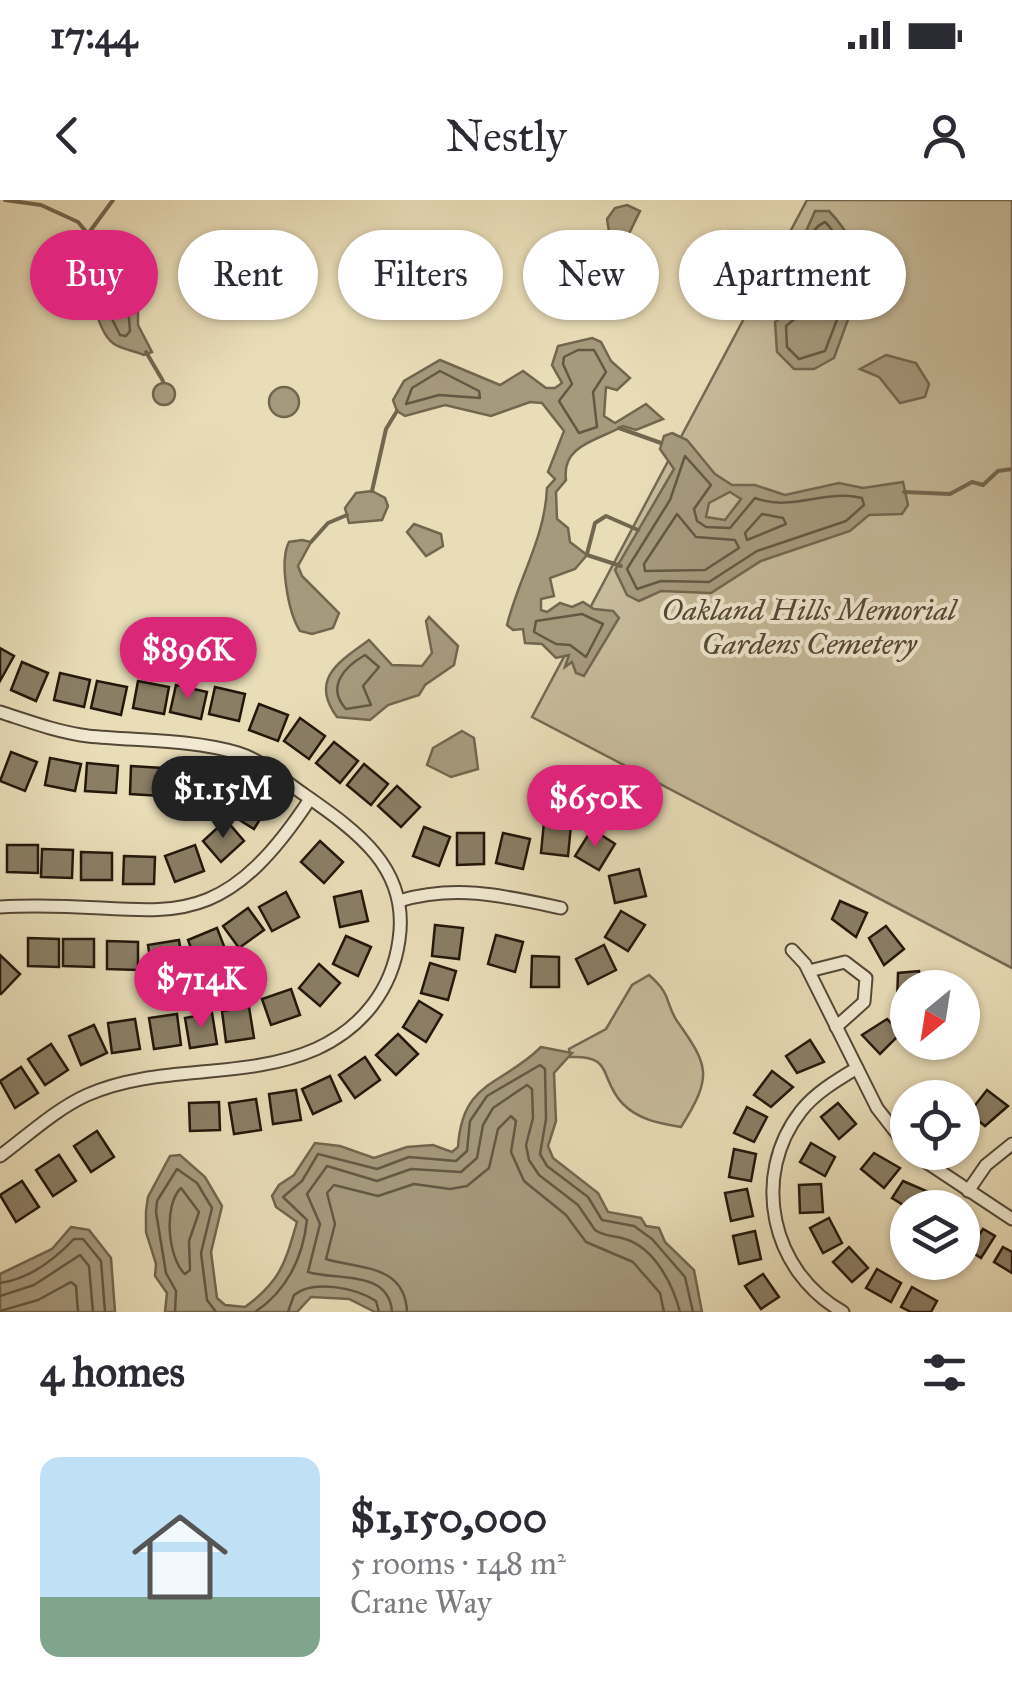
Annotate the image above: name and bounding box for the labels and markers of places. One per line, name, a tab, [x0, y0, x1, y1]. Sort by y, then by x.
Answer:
pin: $896K	[118, 617, 258, 702]
pin: $1.15M	[142, 756, 304, 841]
pin: $650K	[525, 765, 665, 850]
pin: $714K	[131, 946, 271, 1031]

